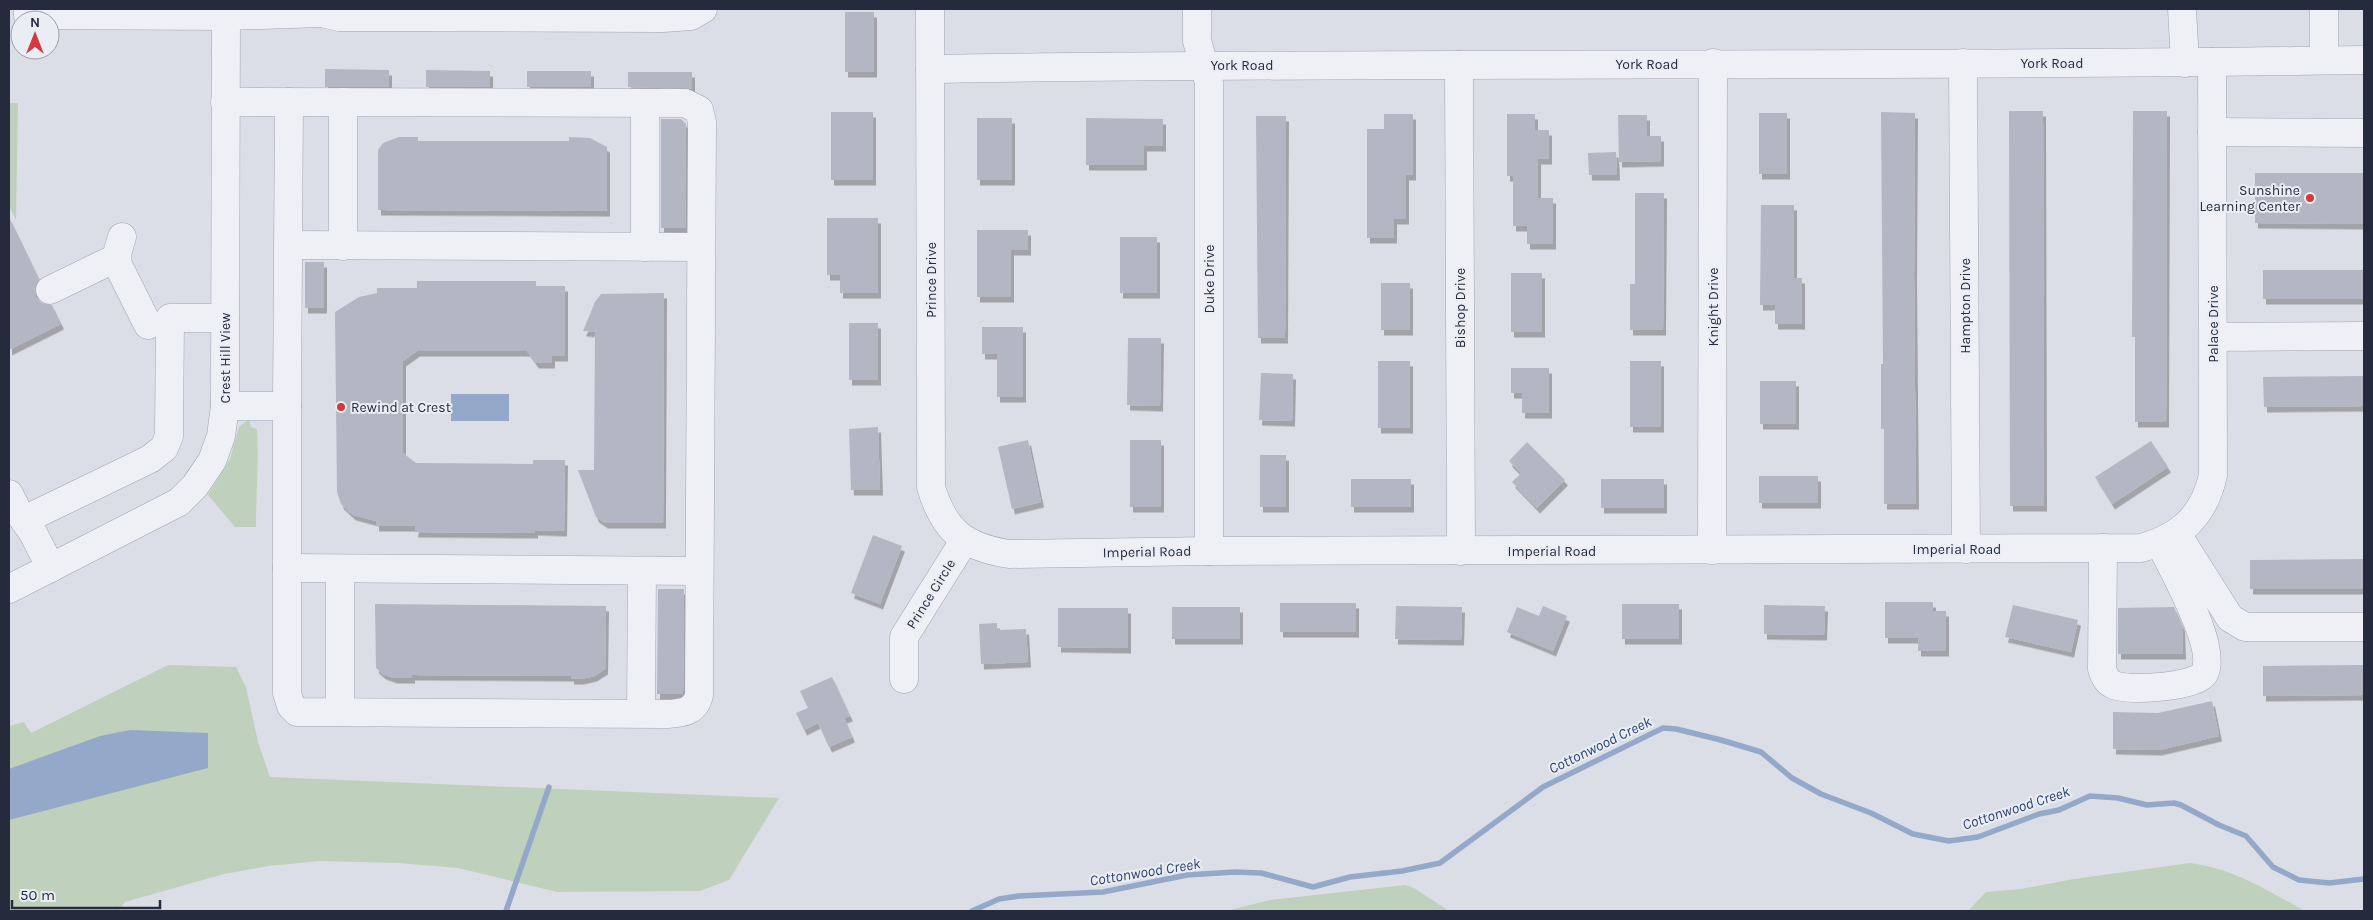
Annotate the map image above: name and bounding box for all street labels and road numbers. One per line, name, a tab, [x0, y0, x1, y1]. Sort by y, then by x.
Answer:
street label: York Road	[2021, 55, 2083, 72]
street label: York Road	[1616, 56, 1678, 73]
street label: York Road	[1211, 57, 1273, 74]
street label: Prince Drive	[923, 242, 940, 318]
street label: Duke Drive	[1201, 245, 1218, 313]
street label: Hampton Drive	[1957, 258, 1974, 354]
street label: Bishop Drive	[1452, 268, 1469, 348]
street label: Knight Drive	[1705, 268, 1722, 346]
street label: Palace Drive	[2205, 285, 2222, 363]
street label: Crest Hill View	[217, 313, 234, 403]
street label: Imperial Road	[1913, 541, 2001, 558]
street label: Imperial Road	[1102, 543, 1192, 561]
street label: Imperial Road	[1508, 543, 1596, 560]
street label: Prince Circle	[903, 556, 959, 632]

